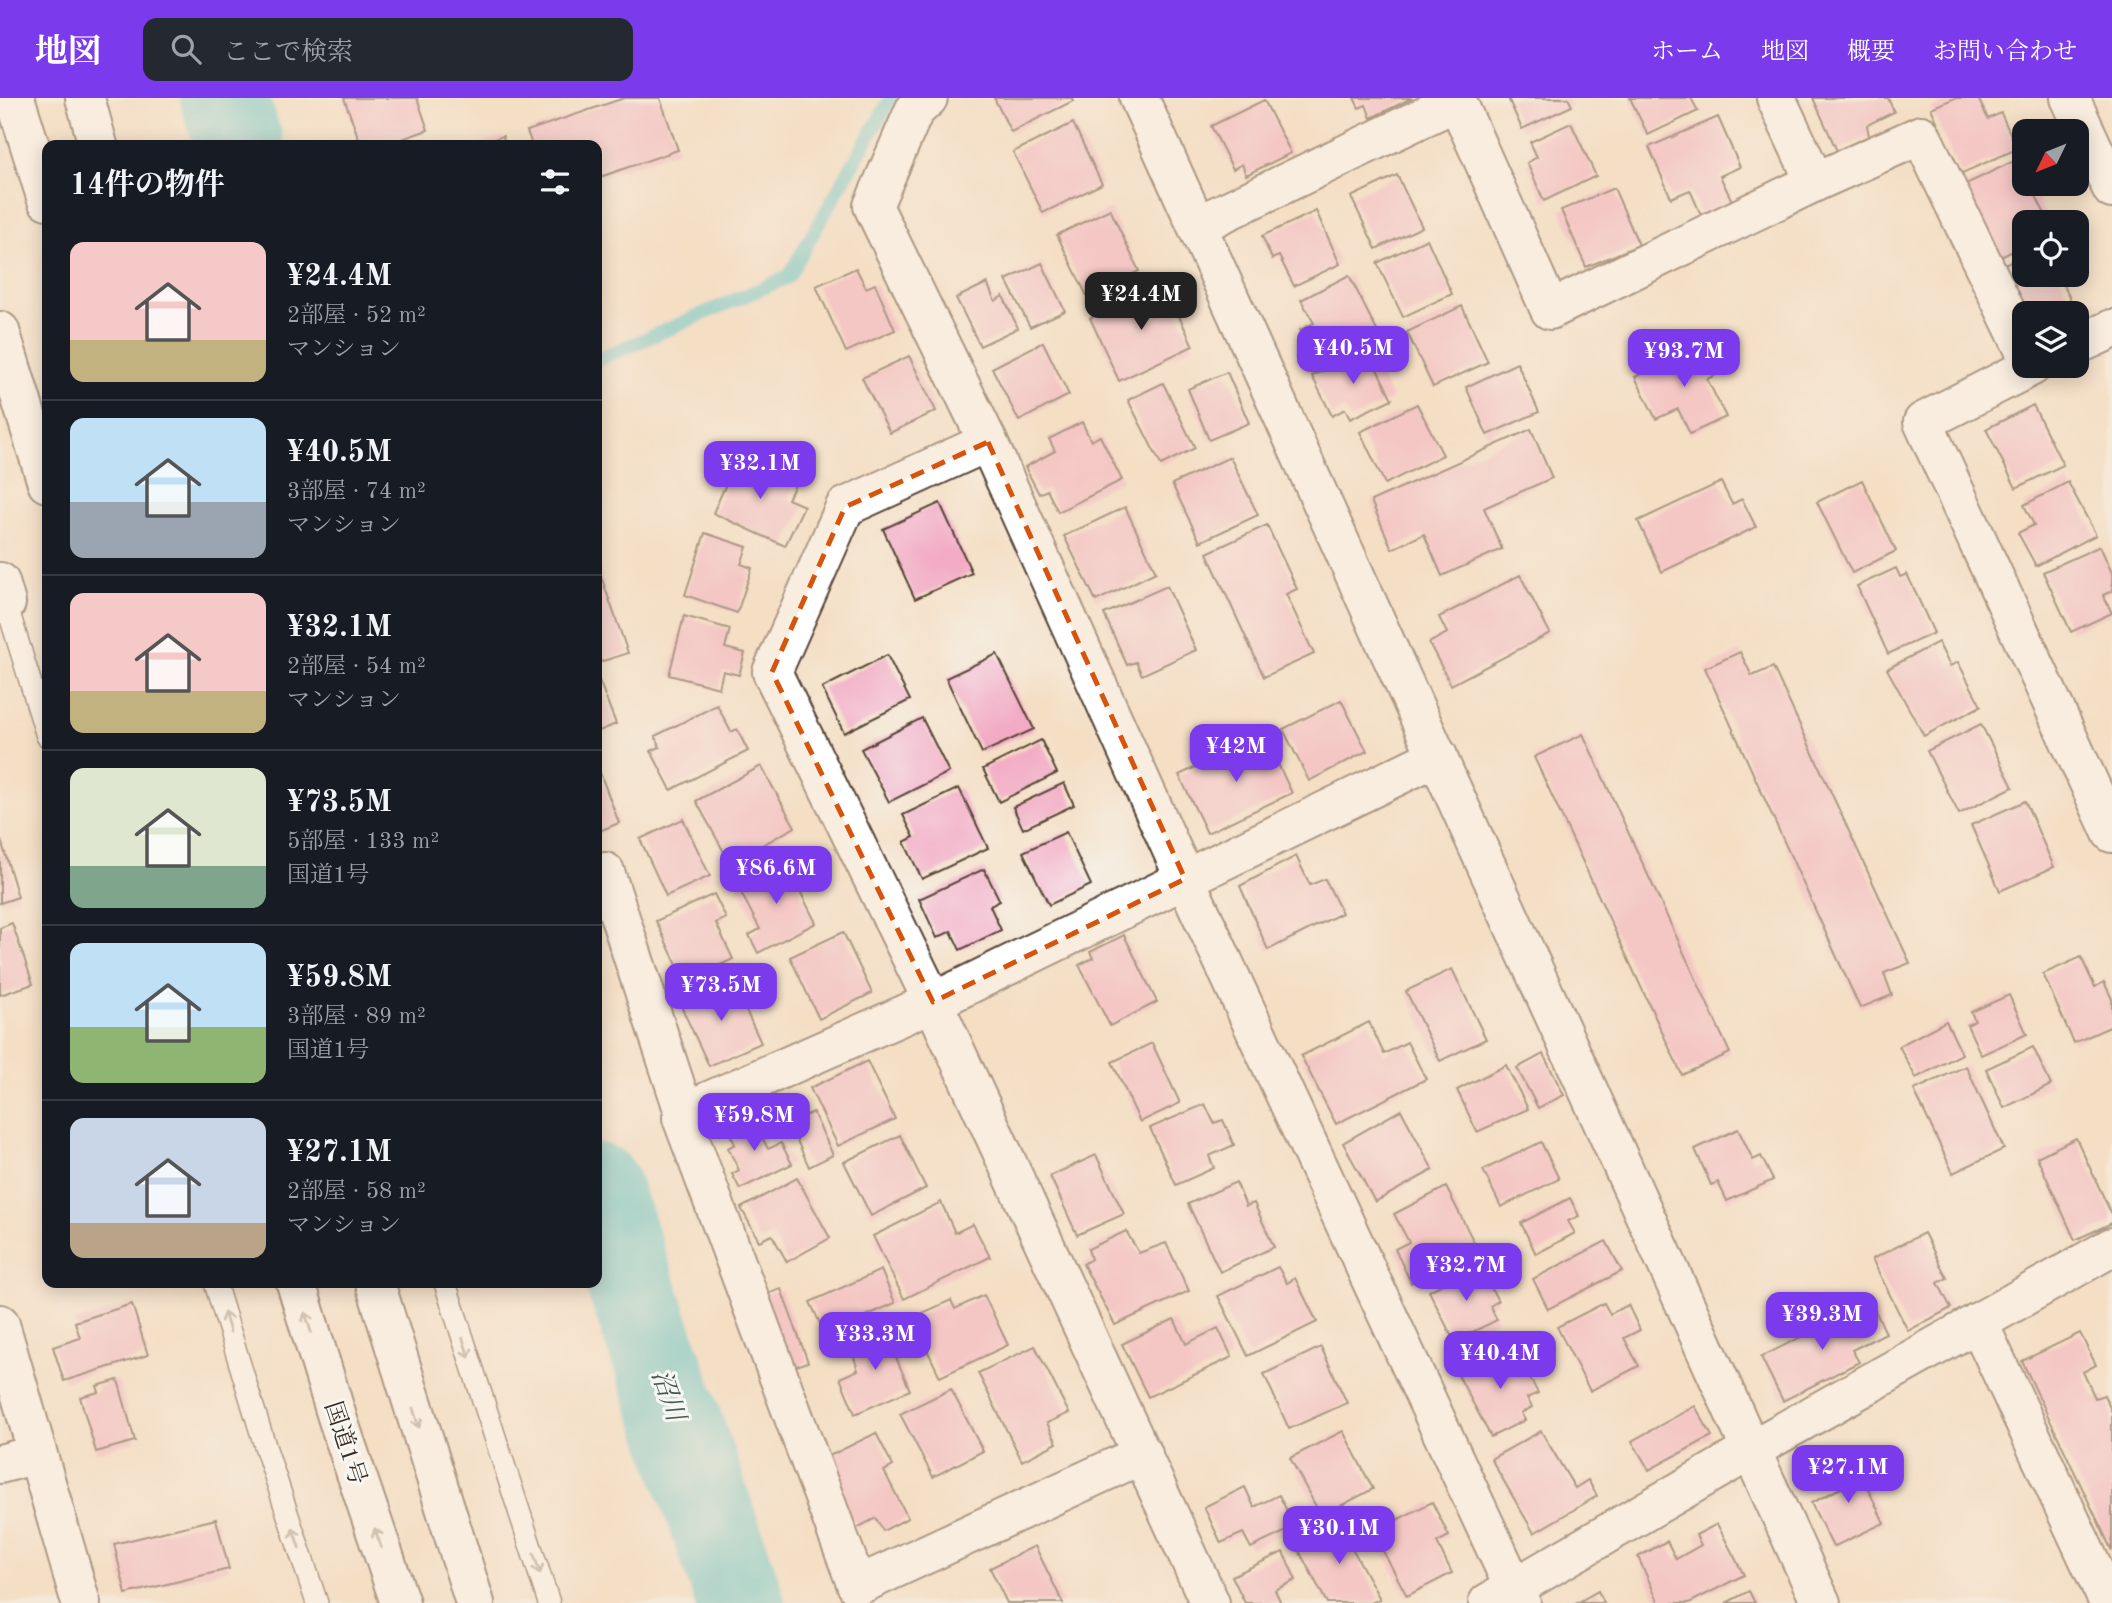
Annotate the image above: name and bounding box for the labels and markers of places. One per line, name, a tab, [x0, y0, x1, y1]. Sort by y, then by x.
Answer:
pin: ¥24.4M	[1084, 272, 1198, 332]
pin: ¥40.5M	[1296, 327, 1410, 386]
pin: ¥93.7M	[1627, 330, 1741, 389]
pin: ¥32.1M	[703, 442, 817, 501]
pin: ¥42M	[1195, 724, 1277, 784]
pin: ¥86.6M	[719, 846, 833, 906]
pin: ¥73.5M	[664, 964, 778, 1023]
pin: ¥59.8M	[697, 1094, 811, 1153]
pin: ¥32.7M	[1409, 1244, 1523, 1303]
pin: ¥39.3M	[1765, 1292, 1879, 1352]
pin: ¥33.3M	[818, 1312, 932, 1372]
pin: ¥40.4M	[1443, 1332, 1557, 1391]
pin: ¥27.1M	[1791, 1446, 1905, 1505]
pin: ¥30.1M	[1282, 1506, 1396, 1566]

